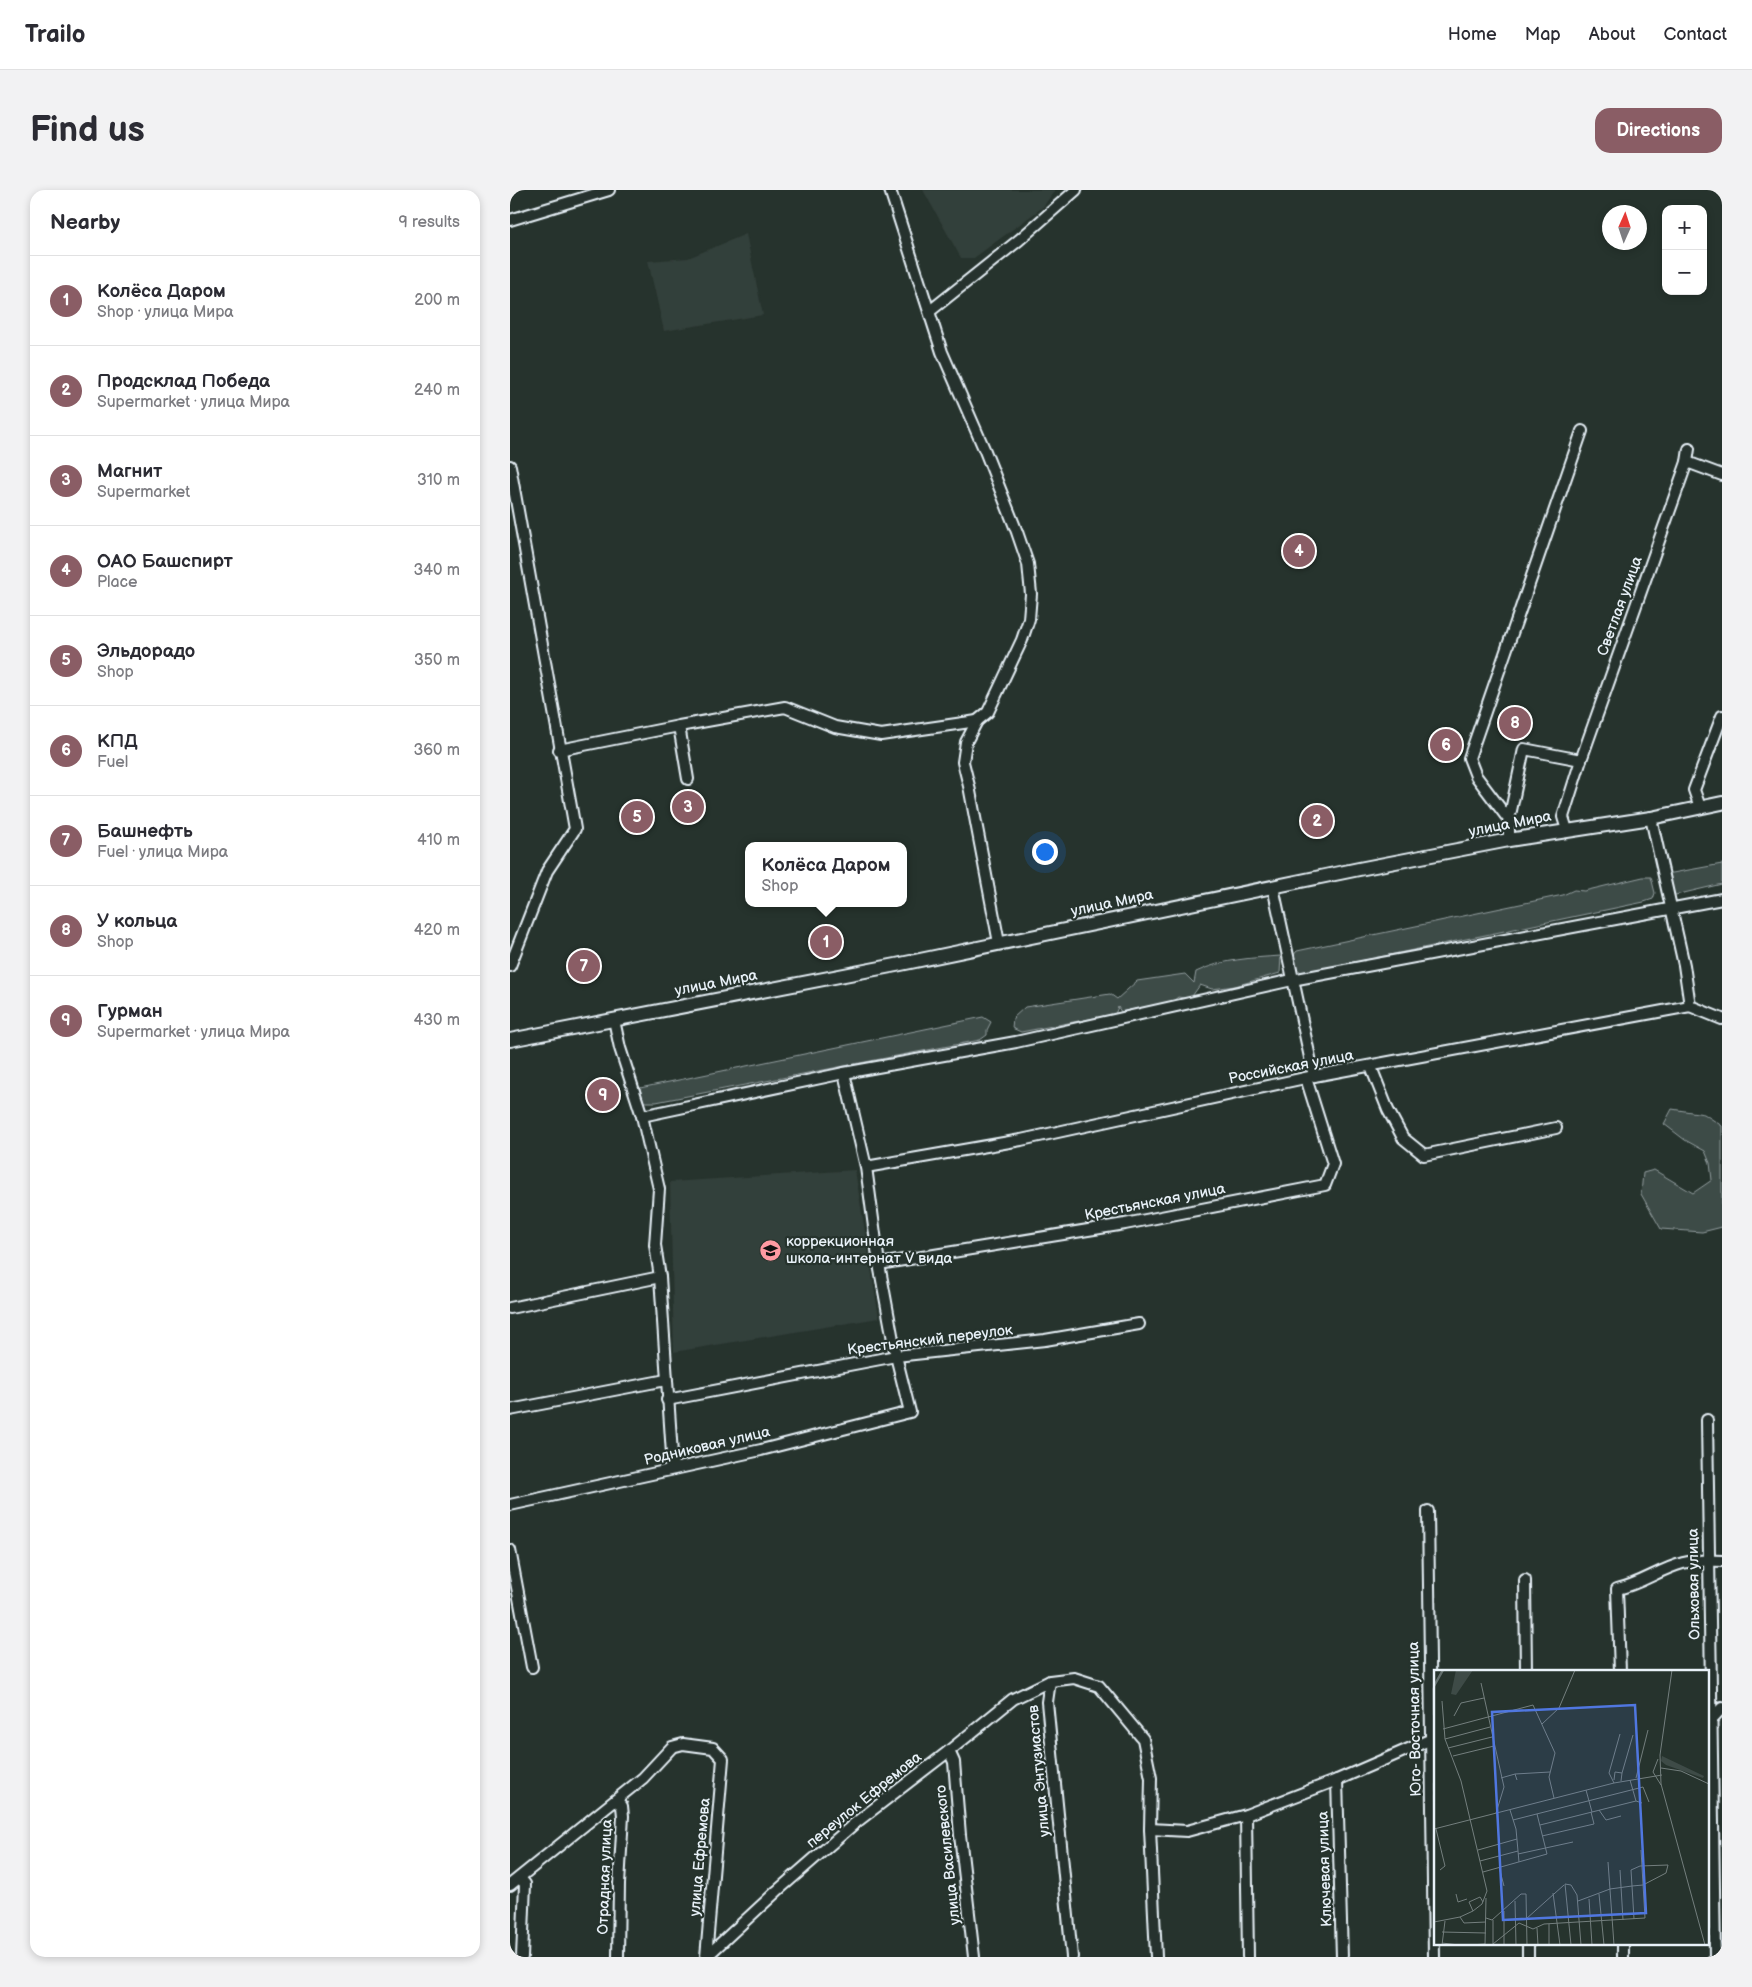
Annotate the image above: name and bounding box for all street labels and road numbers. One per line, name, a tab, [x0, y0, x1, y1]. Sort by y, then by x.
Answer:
street label: Светлая улица	[1593, 553, 1647, 658]
street label: улица Мира	[1467, 807, 1553, 841]
street label: улица Мира	[1069, 885, 1155, 921]
street label: улица Мира	[673, 966, 759, 1000]
street label: Российская улица	[1227, 1046, 1355, 1088]
street label: Крестьянская улица	[1083, 1179, 1227, 1225]
street label: Крестьянский переулок	[846, 1320, 1014, 1360]
street label: Родниковая улица	[642, 1422, 772, 1470]
street label: Ольховая улица	[1684, 1528, 1704, 1640]
street label: Юго- Восточная улица	[1404, 1641, 1426, 1797]
street label: улица Энтузиастов	[1024, 1704, 1054, 1838]
street label: переулок Ефремова	[803, 1748, 926, 1852]
street label: улица Василевского	[931, 1784, 965, 1926]
street label: улица Ефремова	[685, 1797, 715, 1917]
street label: Ключевая улица	[1313, 1811, 1337, 1927]
street label: Отрадная улица	[593, 1819, 617, 1935]

